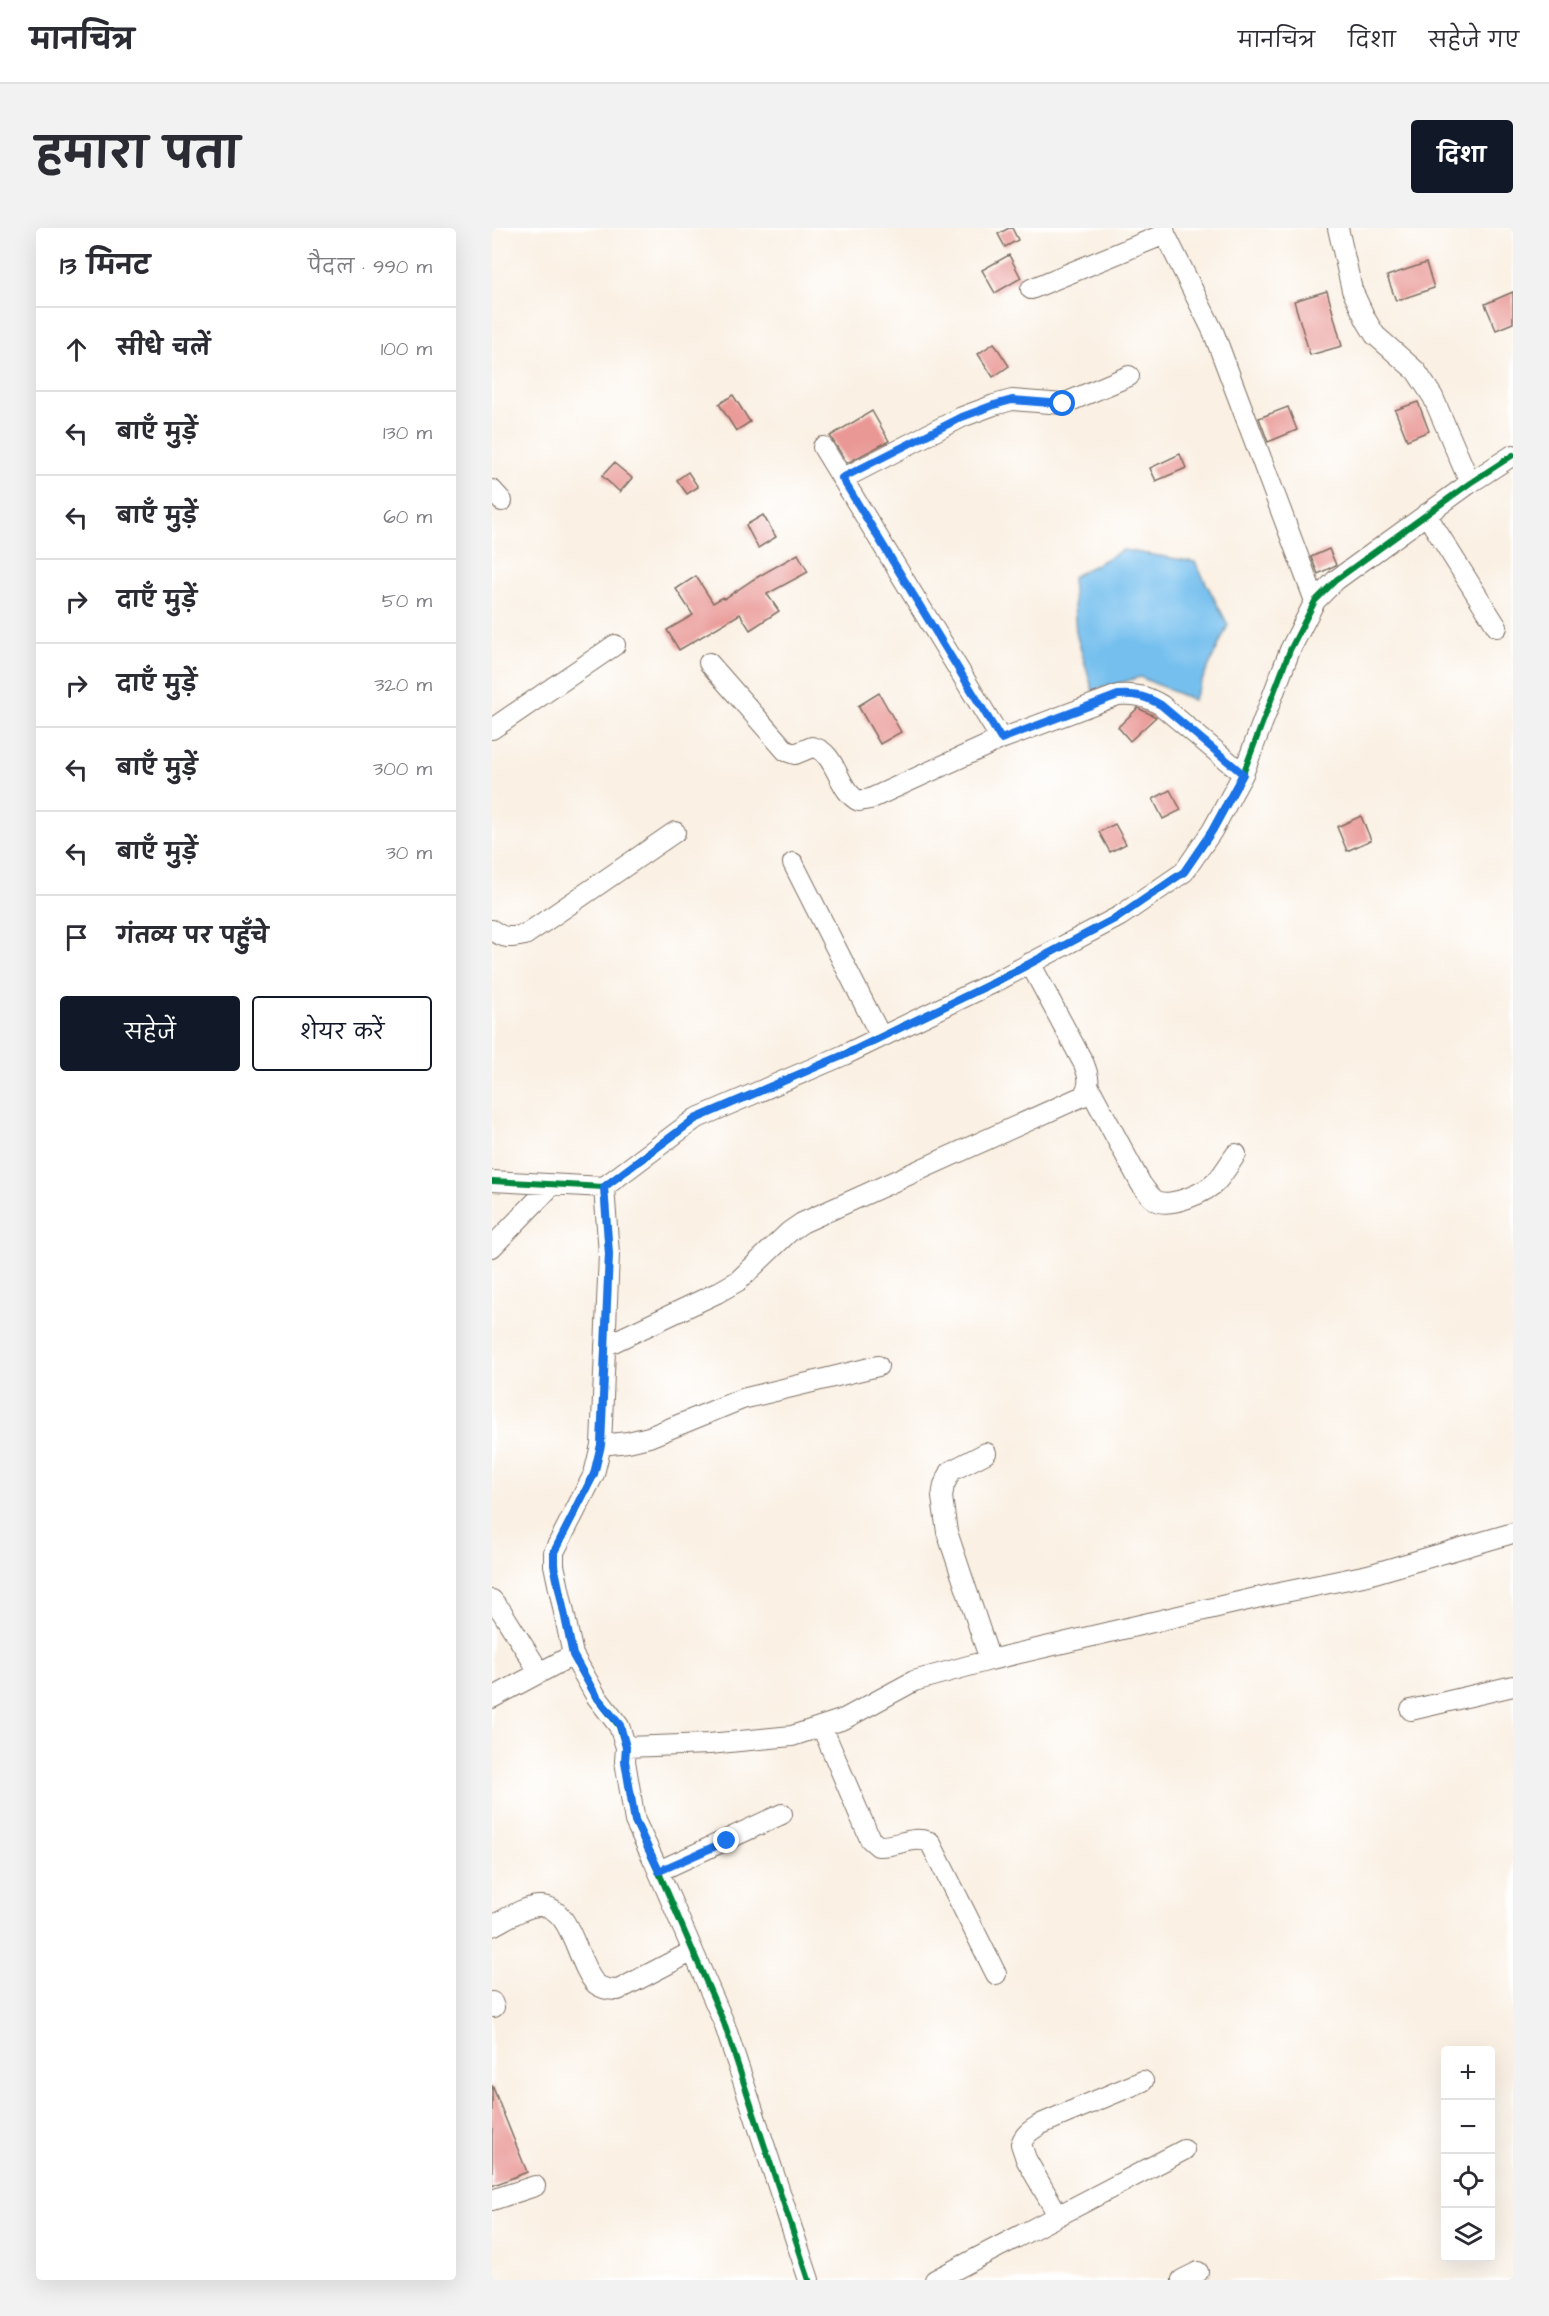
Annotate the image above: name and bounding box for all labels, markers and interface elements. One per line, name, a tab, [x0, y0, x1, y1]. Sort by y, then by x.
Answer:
text: मानचित्र	[30, 21, 134, 60]
text: मानचित्र	[1238, 26, 1315, 55]
text: दिशा	[1348, 26, 1396, 55]
text: सहेजे गए	[1429, 26, 1519, 55]
button: दिशा	[1411, 120, 1513, 193]
text: हमारा पता	[36, 126, 239, 184]
text: 13 मिनट	[60, 248, 150, 284]
text: पैदल · 990 m	[308, 253, 432, 281]
icon: ahead	[60, 333, 93, 366]
text: सीधे चलें	[117, 333, 210, 364]
text: 100 m	[381, 335, 432, 363]
route start	[1049, 390, 1075, 416]
icon: left	[60, 417, 93, 450]
text: बाएँ मुड़ें	[117, 417, 197, 448]
text: 130 m	[383, 419, 432, 447]
icon: left	[60, 501, 93, 534]
text: बाएँ मुड़ें	[117, 501, 197, 532]
text: 60 m	[383, 503, 432, 531]
icon: right	[60, 585, 93, 618]
text: दाएँ मुड़ें	[117, 585, 197, 616]
text: 50 m	[382, 587, 432, 615]
icon: right	[60, 669, 93, 702]
text: दाएँ मुड़ें	[117, 669, 197, 700]
text: 320 m	[374, 671, 432, 699]
icon: left	[60, 753, 93, 786]
text: बाएँ मुड़ें	[117, 753, 197, 784]
text: 300 m	[373, 755, 432, 783]
icon: left	[60, 837, 93, 870]
text: बाएँ मुड़ें	[117, 837, 197, 868]
text: 30 m	[386, 839, 432, 867]
icon: arrive	[60, 921, 93, 954]
text: गंतव्य पर पहुँचे	[117, 921, 268, 952]
button: सहेजें	[60, 996, 240, 1071]
button: शेयर करें	[252, 996, 432, 1071]
route end	[713, 1827, 739, 1853]
map controls	[1441, 2046, 1495, 2262]
button: +	[1441, 2046, 1495, 2100]
button: −	[1441, 2100, 1495, 2154]
button: locate	[1441, 2154, 1495, 2208]
button: layers	[1441, 2208, 1495, 2262]

